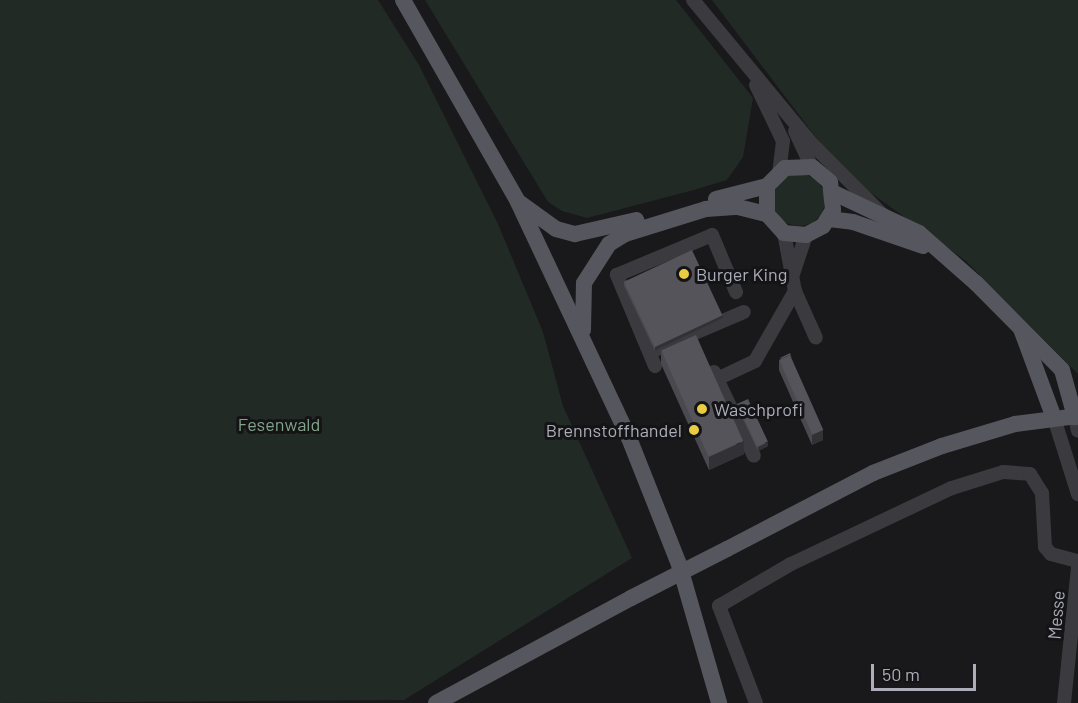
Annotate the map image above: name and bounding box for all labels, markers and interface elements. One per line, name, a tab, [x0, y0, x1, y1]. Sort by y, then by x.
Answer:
place label: Burger King	[696, 263, 787, 285]
marker: Burger King	[677, 267, 691, 281]
place label: Waschprofi	[714, 398, 803, 420]
marker: Waschprofi	[695, 402, 709, 416]
park label: Fesenwald	[238, 413, 320, 435]
place label: Brennstoffhandel	[546, 419, 682, 441]
marker: Brennstoffhandel	[687, 423, 701, 437]
street label: Messe	[1043, 590, 1069, 640]
scale bar	[874, 652, 979, 690]
text: 50 m	[882, 663, 920, 685]

